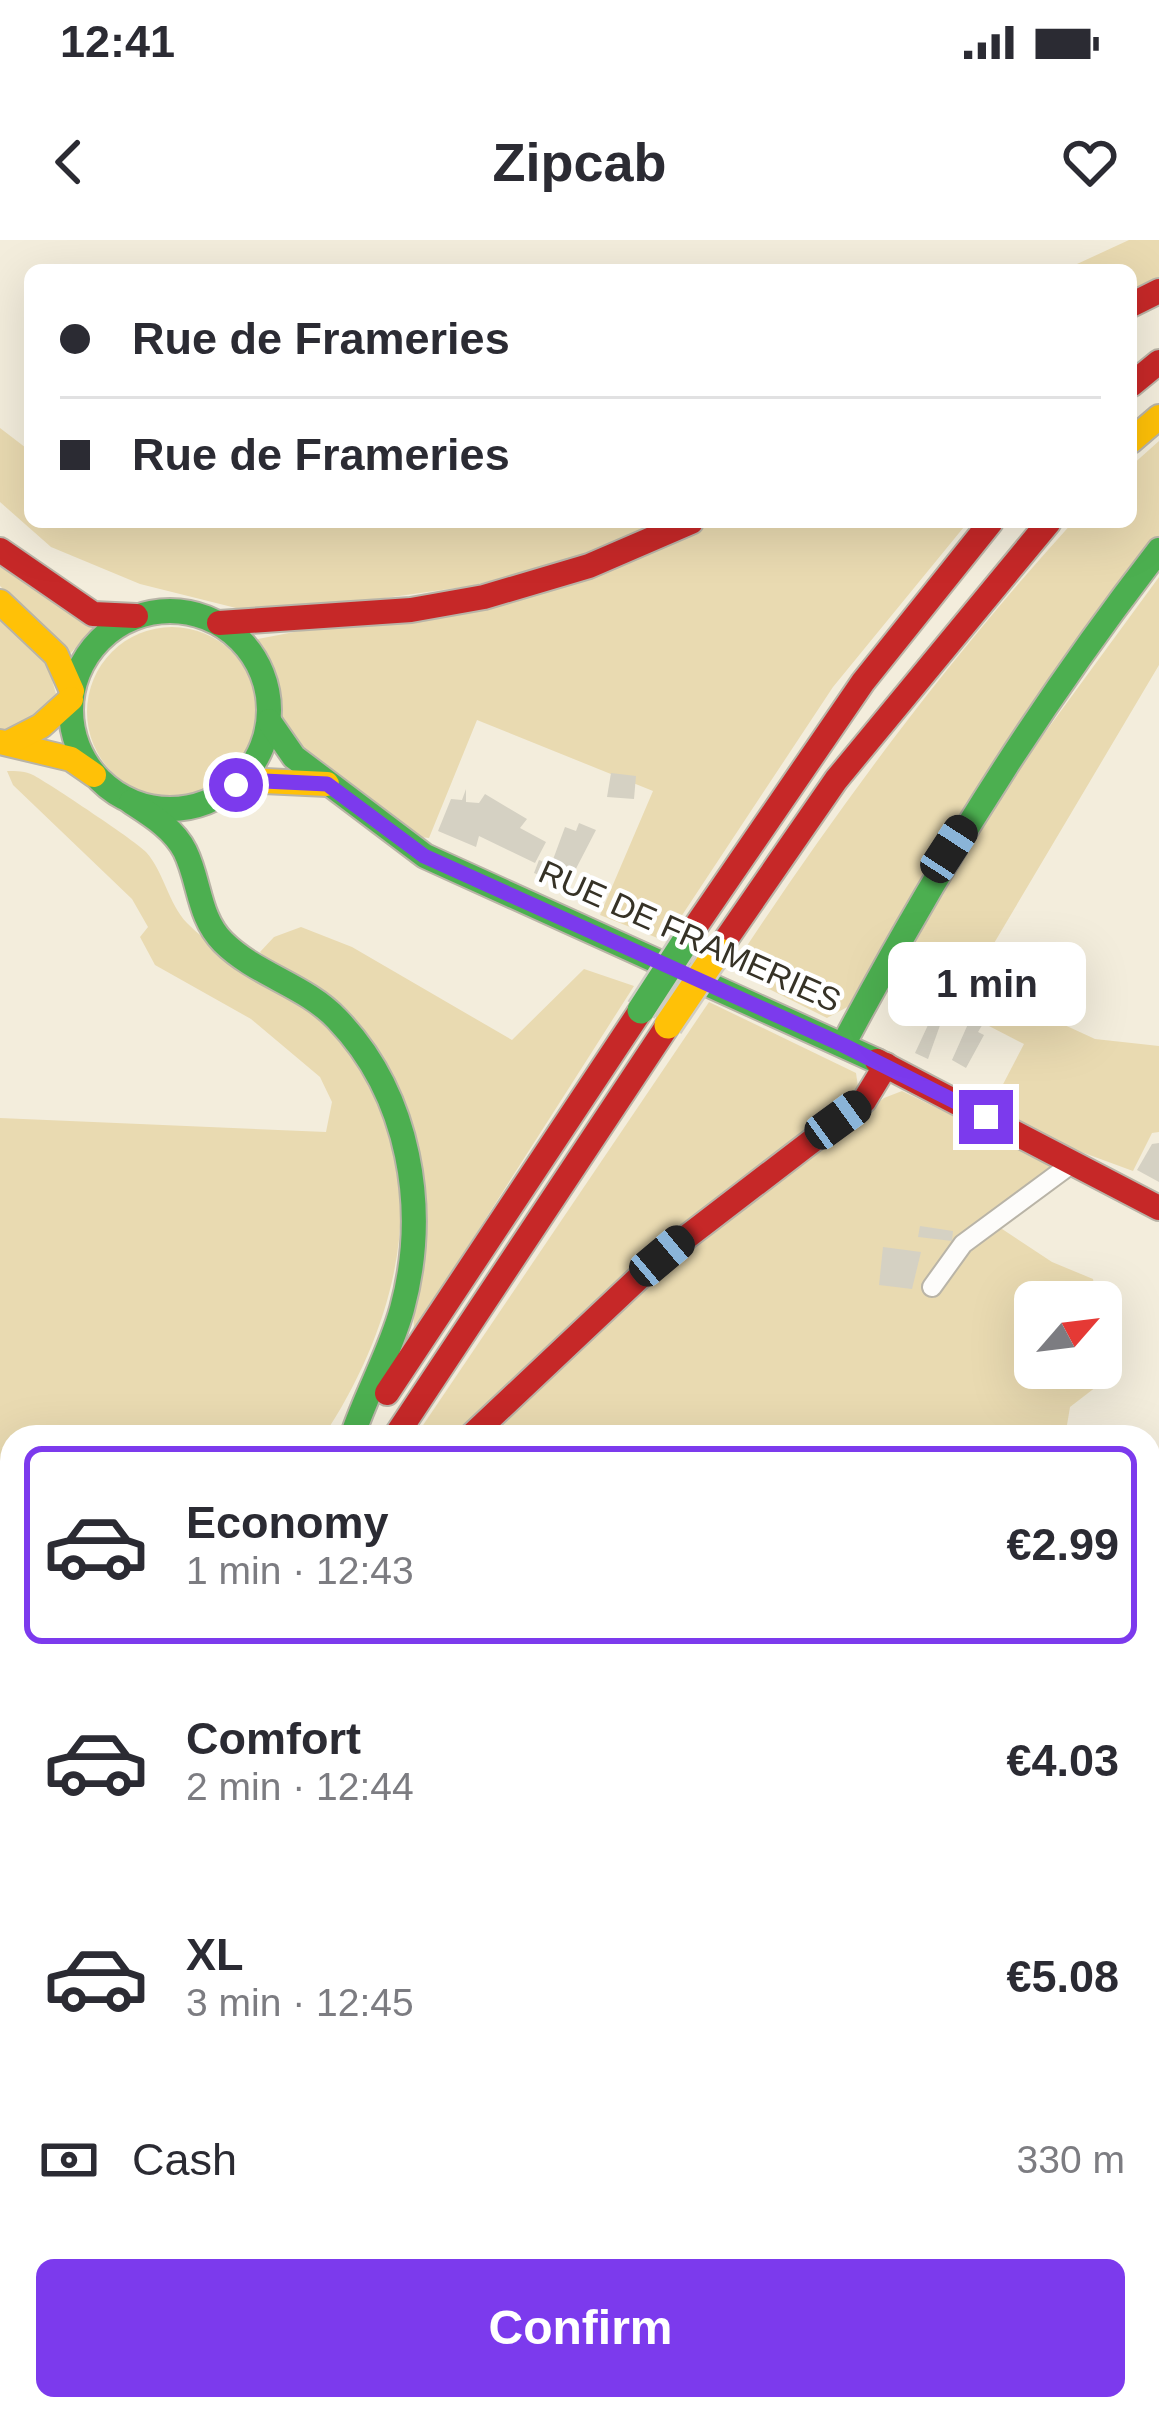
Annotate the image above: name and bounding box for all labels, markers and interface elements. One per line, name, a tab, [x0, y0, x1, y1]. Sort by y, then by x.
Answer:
text: 12:41	[60, 16, 175, 67]
icon: back	[36, 129, 102, 195]
icon: heart	[1057, 129, 1123, 195]
text: Zipcab	[492, 132, 667, 192]
text: Rue de Frameries	[132, 313, 510, 364]
text: Rue de Frameries	[132, 429, 510, 480]
route start	[209, 758, 263, 812]
car	[914, 809, 984, 889]
street label: RUE DE FRAMERIES	[533, 853, 847, 1019]
callout: 1 min	[887, 943, 1085, 1027]
text: 1 min	[936, 962, 1038, 1005]
car	[798, 1084, 878, 1156]
route end	[959, 1090, 1013, 1144]
car	[623, 1219, 701, 1293]
north arrow	[1014, 1281, 1122, 1389]
map controls	[1014, 1281, 1122, 1389]
icon: car	[42, 1491, 150, 1599]
text: Economy	[186, 1497, 389, 1548]
text: €2.99	[1006, 1519, 1119, 1570]
text: 1 min · 12:43	[186, 1549, 414, 1592]
icon: car	[42, 1707, 150, 1815]
text: Comfort	[186, 1713, 361, 1764]
text: €4.03	[1006, 1735, 1119, 1786]
text: 2 min · 12:44	[186, 1765, 414, 1808]
icon: car	[42, 1923, 150, 2031]
text: XL	[186, 1929, 244, 1980]
text: €5.08	[1006, 1951, 1119, 2002]
text: 3 min · 12:45	[186, 1981, 414, 2024]
icon: cash	[36, 2127, 102, 2193]
text: Cash	[132, 2134, 237, 2185]
text: 330 m	[1017, 2138, 1125, 2181]
button: Confirm	[36, 2259, 1125, 2397]

